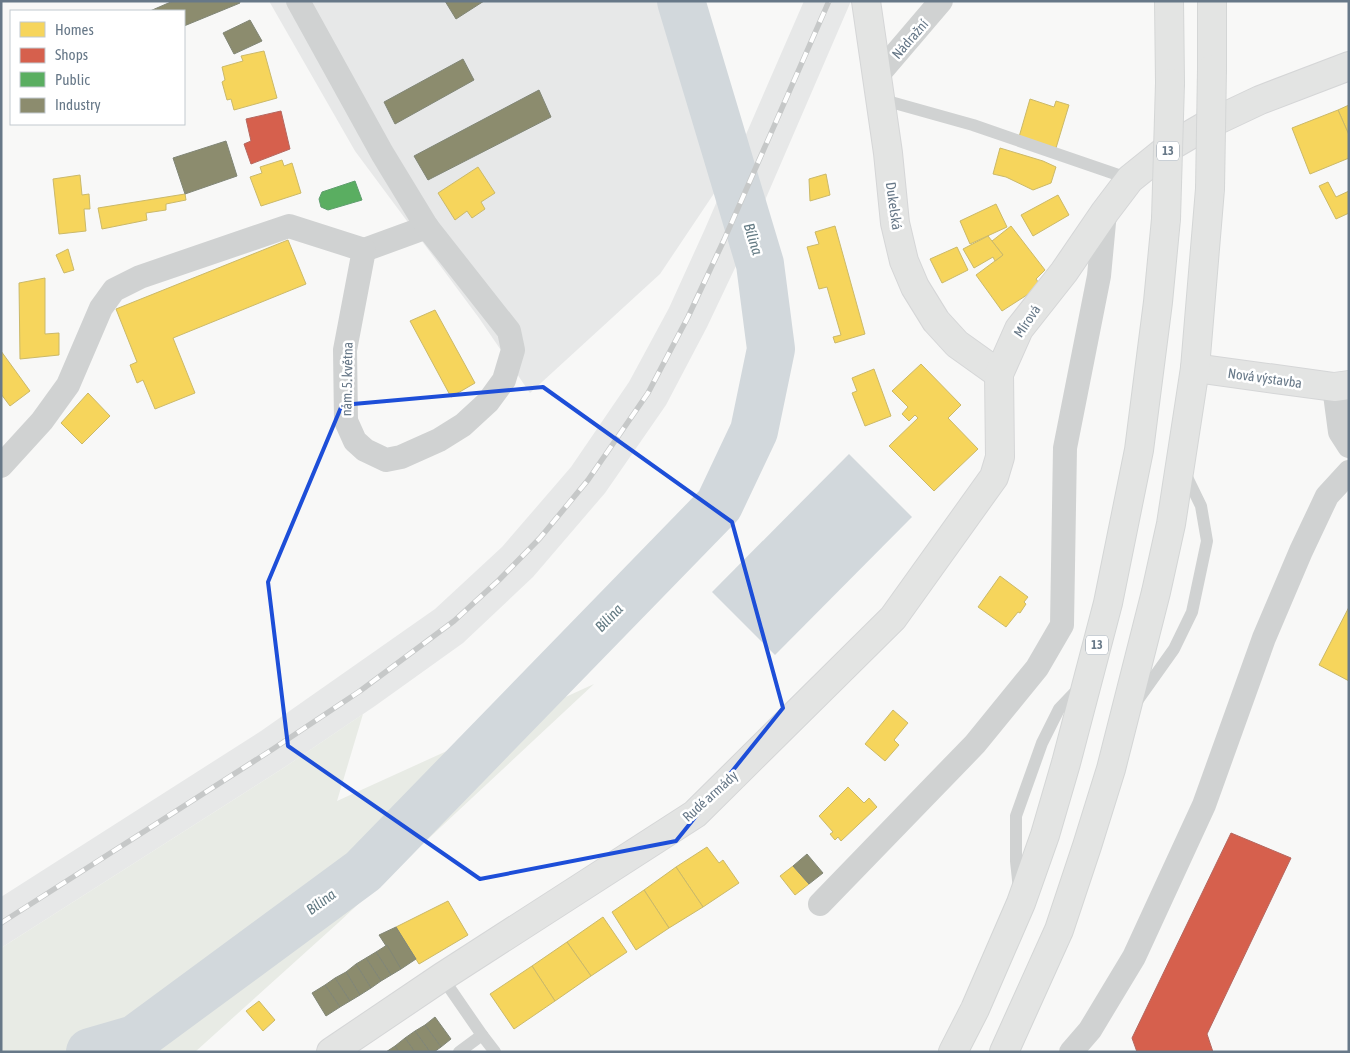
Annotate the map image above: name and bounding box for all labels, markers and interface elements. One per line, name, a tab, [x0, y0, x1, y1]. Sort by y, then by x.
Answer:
legend	[10, 10, 185, 125]
street label: Nádražní	[889, 16, 931, 62]
text: Homes	[55, 21, 94, 38]
text: Shops	[55, 46, 88, 63]
text: Public	[55, 71, 90, 88]
text: Industry	[55, 96, 101, 113]
road number: 13	[1157, 142, 1179, 160]
street label: Dukelská	[883, 181, 905, 231]
water label: Bílina	[741, 221, 766, 257]
street label: Mírová	[1010, 302, 1044, 340]
street label: nám. 5. května	[338, 342, 356, 416]
street label: Nová výstavba	[1227, 365, 1303, 391]
water label: Bílina	[591, 600, 626, 635]
road number: 13	[1086, 636, 1108, 654]
street label: Rudé armády	[679, 767, 741, 825]
water label: Bílina	[303, 885, 339, 918]

